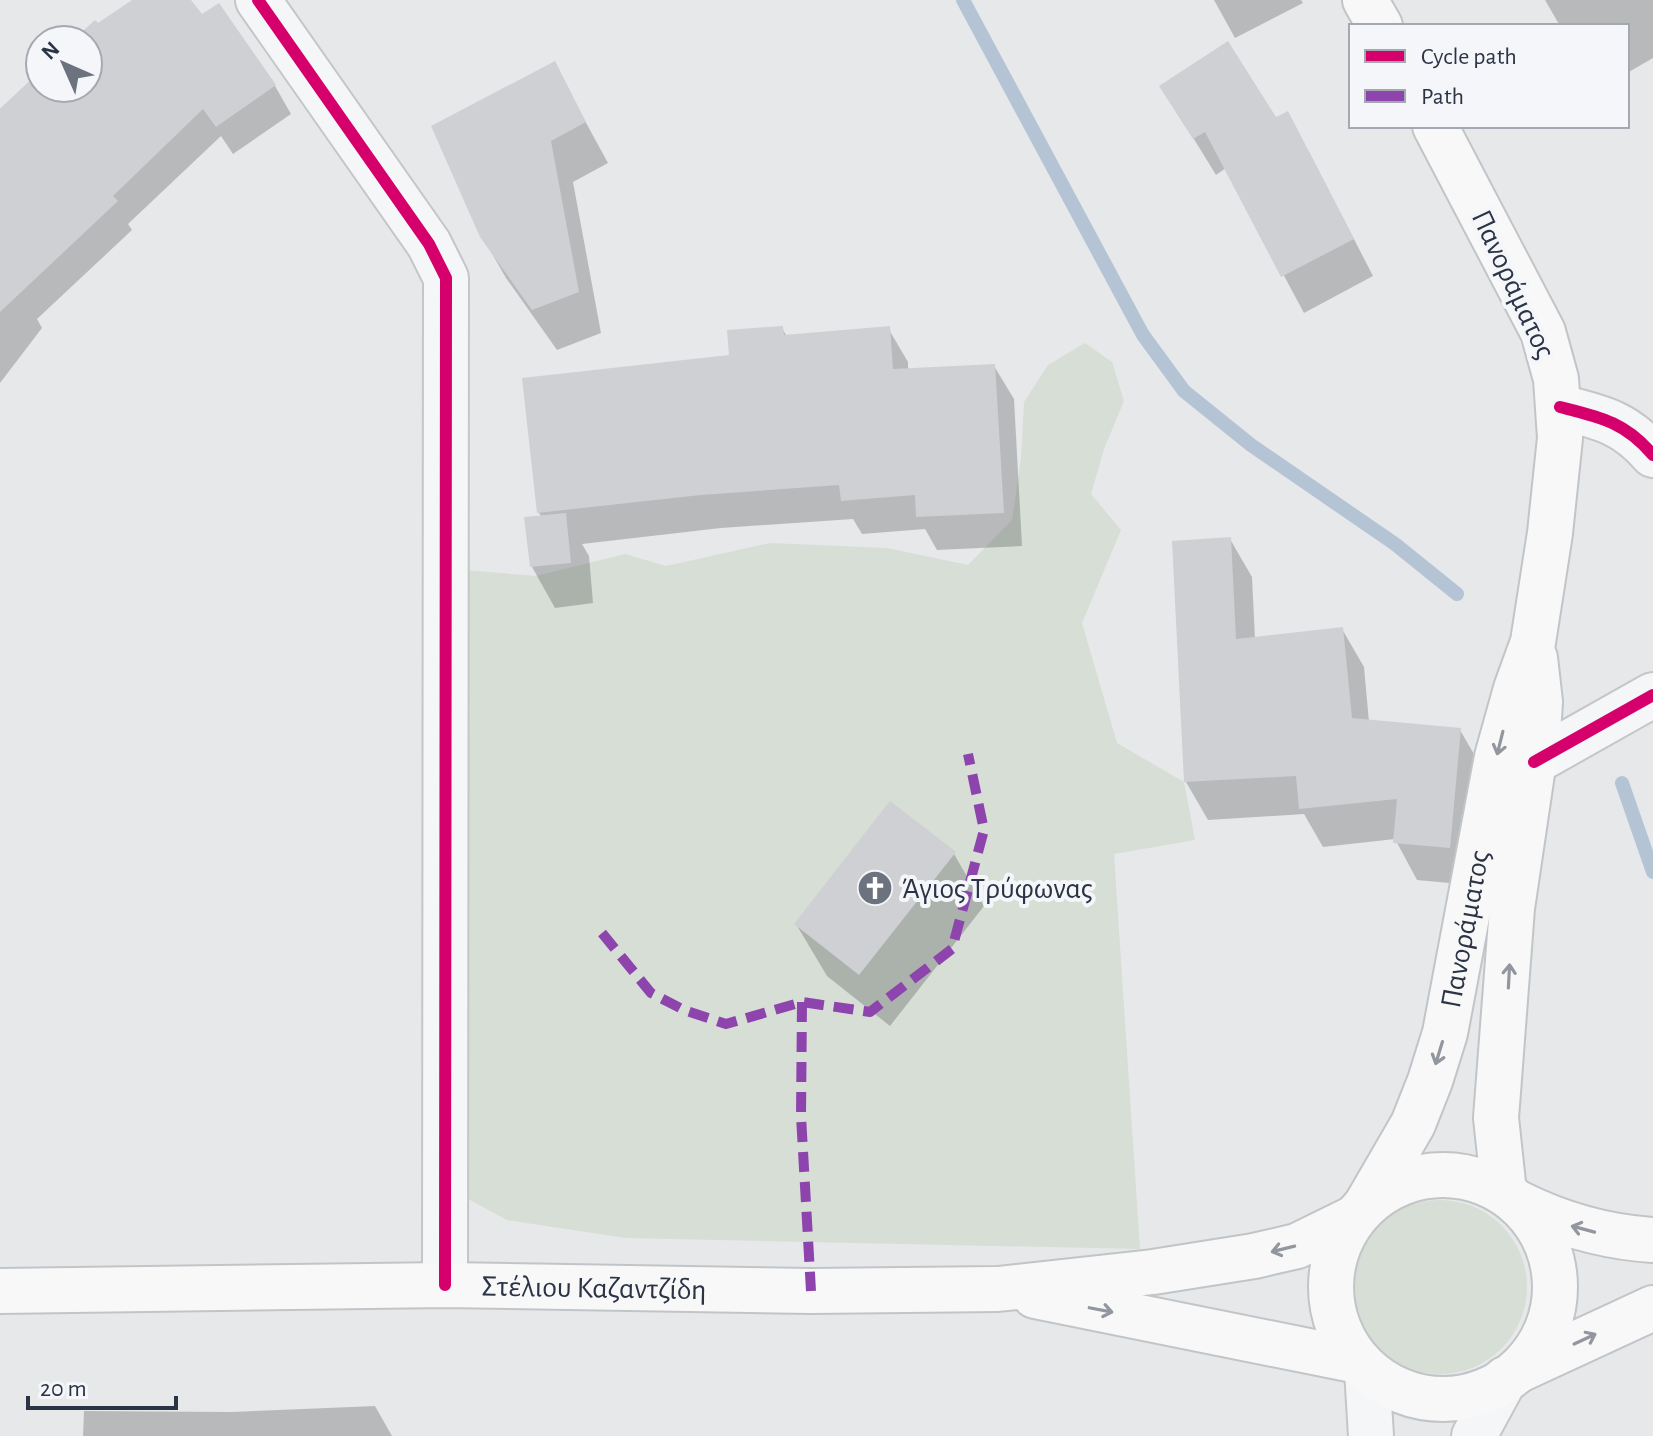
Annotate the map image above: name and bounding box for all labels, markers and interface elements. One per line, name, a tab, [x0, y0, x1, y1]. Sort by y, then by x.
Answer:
north arrow	[24, 24, 104, 104]
legend	[1349, 24, 1629, 128]
text: N	[37, 37, 64, 64]
text: Cycle path	[1421, 45, 1517, 69]
text: Path	[1421, 85, 1464, 109]
street label: Πανοράματος	[1466, 206, 1560, 363]
one-way arrow	[1492, 730, 1507, 756]
street label: Πανοράματος	[1436, 848, 1495, 1010]
church icon: Άγιος Τρύφωνας	[856, 869, 894, 907]
place label: Άγιος Τρύφωνας	[901, 874, 1093, 904]
one-way arrow	[1501, 963, 1516, 990]
one-way arrow	[1431, 1040, 1445, 1065]
one-way arrow	[1570, 1221, 1596, 1236]
one-way arrow	[1270, 1242, 1296, 1257]
street label: Στέλιου Καζαντζίδη	[481, 1272, 707, 1305]
one-way arrow	[1088, 1303, 1114, 1318]
one-way arrow	[1572, 1330, 1596, 1346]
scale bar	[28, 1360, 176, 1410]
text: 20 m	[40, 1377, 87, 1401]

